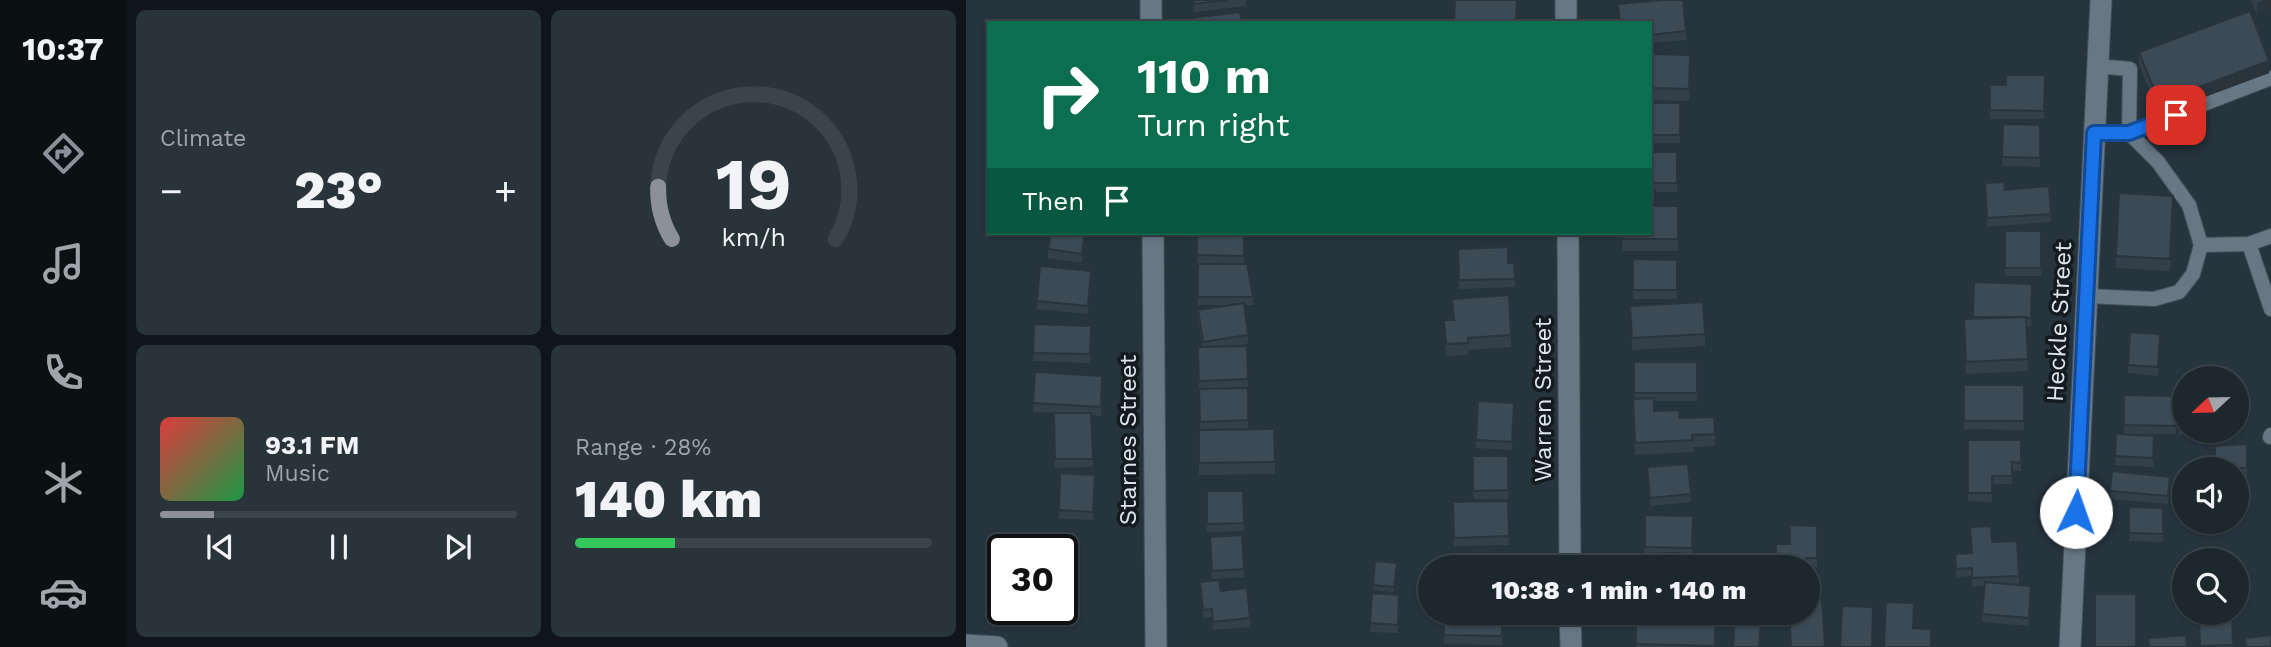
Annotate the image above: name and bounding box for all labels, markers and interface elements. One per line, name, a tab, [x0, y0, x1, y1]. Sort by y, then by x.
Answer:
text: 10:37	[22, 30, 104, 68]
text: 110 m	[1137, 47, 1271, 105]
icon: right	[1022, 49, 1113, 140]
pin	[2146, 85, 2206, 145]
icon: arrive	[2157, 96, 2195, 134]
text: Turn right	[1137, 106, 1289, 144]
text: Climate	[160, 125, 246, 152]
icon: directions	[39, 129, 88, 178]
text: 19	[715, 141, 792, 227]
text: 23°	[294, 160, 383, 221]
text: −	[160, 169, 183, 213]
text: +	[494, 169, 517, 213]
icon: arrive	[1098, 182, 1136, 220]
text: Then	[1022, 186, 1084, 216]
text: km/h	[721, 222, 786, 251]
icon: music	[39, 239, 88, 288]
street label: Heckle Street	[2041, 241, 2077, 403]
street label: Warren Street	[1529, 318, 1557, 482]
icon: phone	[39, 348, 88, 397]
street label: Starnes Street	[1114, 355, 1142, 525]
north arrow	[2172, 366, 2249, 443]
map controls	[2172, 366, 2249, 625]
text: 93.1 FM	[265, 430, 359, 460]
text: Range · 28%	[575, 434, 711, 461]
button: sound	[2172, 457, 2249, 534]
icon: climate	[39, 458, 88, 507]
text: Music	[265, 460, 330, 487]
text: 140 km	[575, 469, 762, 530]
position arrow	[2039, 475, 2113, 549]
icon: previous	[201, 528, 239, 566]
icon: pause	[320, 528, 358, 566]
icon: next	[439, 528, 477, 566]
speed limit sign: 30	[987, 534, 1078, 625]
button: search	[2172, 548, 2249, 625]
icon: car	[39, 568, 88, 617]
text: 10:38 · 1 min · 140 m	[1492, 575, 1746, 605]

